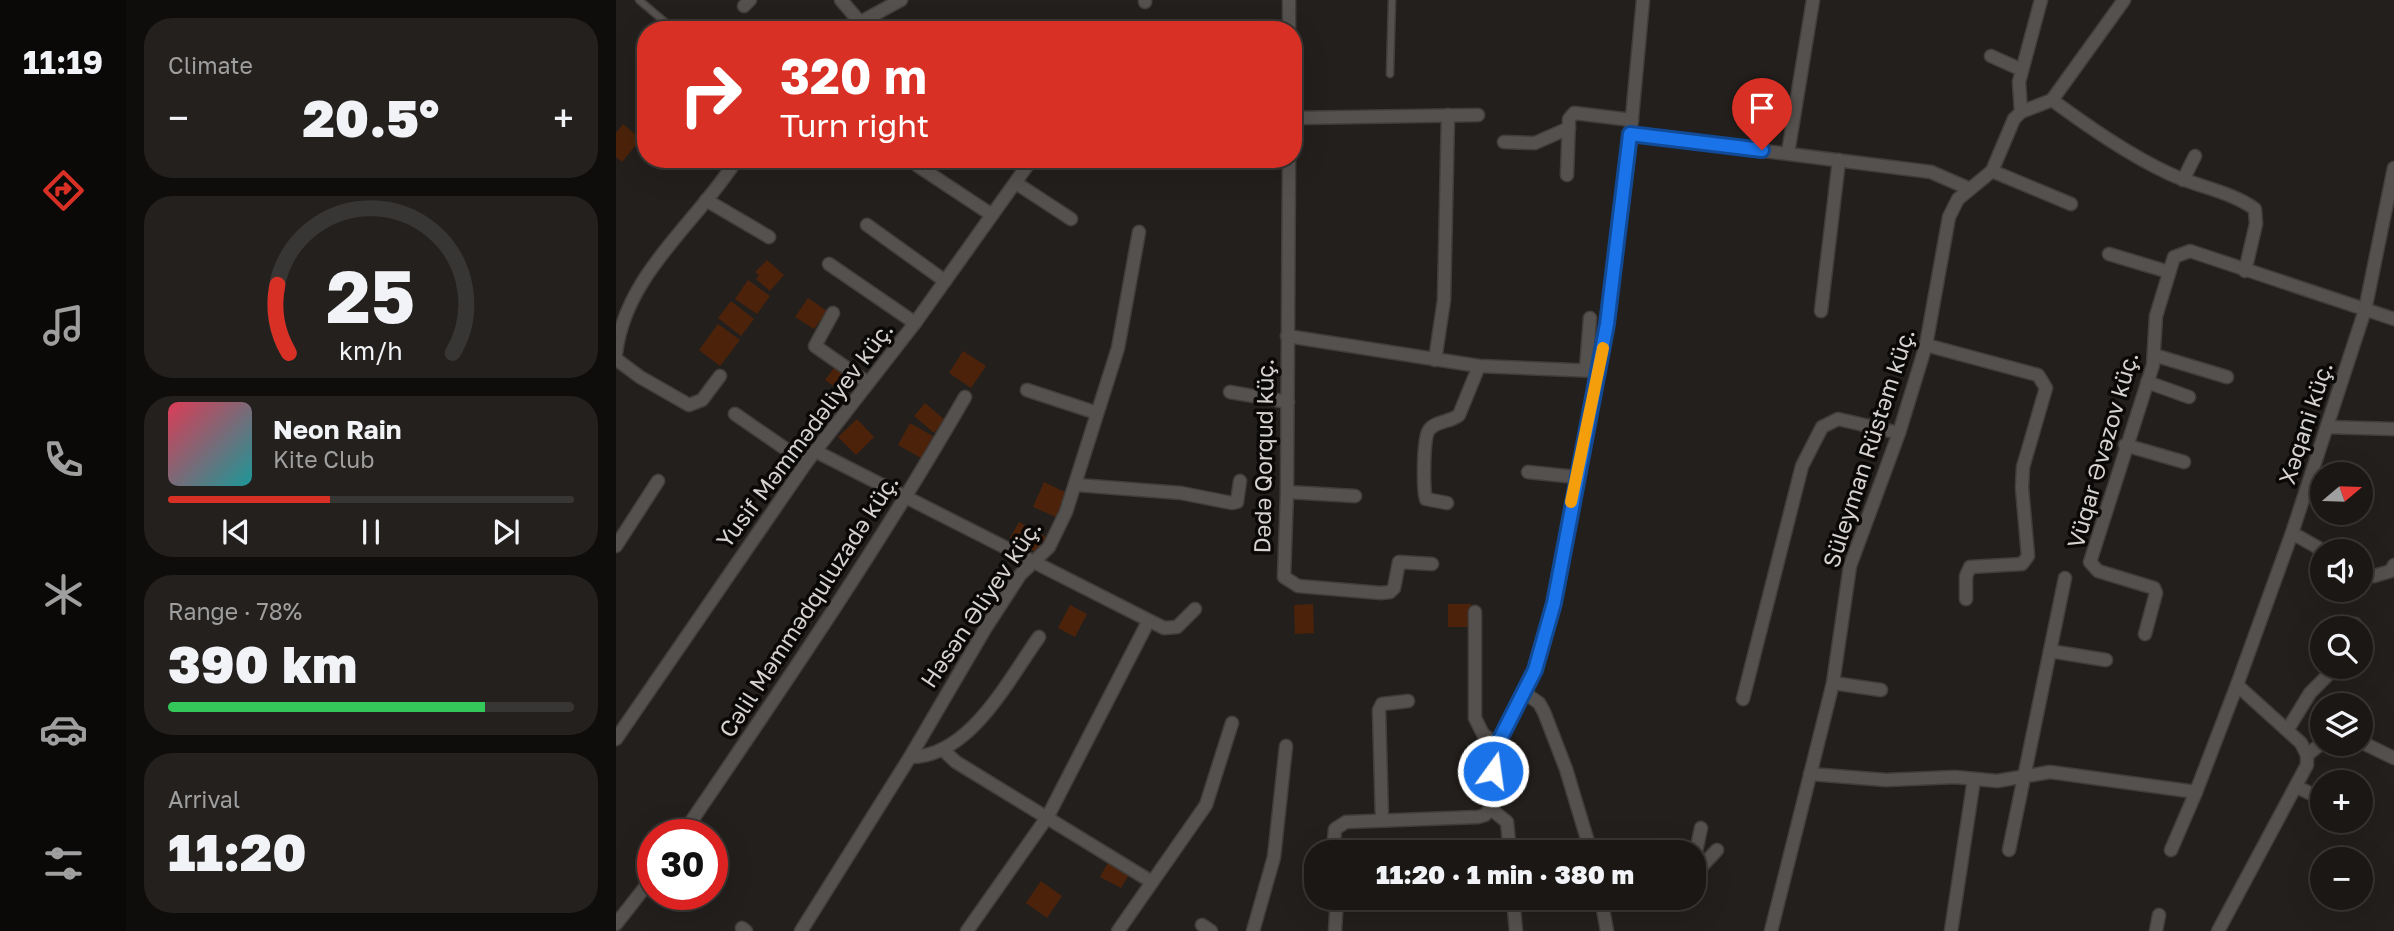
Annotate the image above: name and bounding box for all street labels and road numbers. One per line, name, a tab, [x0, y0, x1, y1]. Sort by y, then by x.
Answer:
street label: Yusif Məmmədəliyev küç.	[710, 316, 898, 553]
street label: Süleyman Rüstəm küç.	[1816, 324, 1920, 571]
street label: Vüqar Əvəzov küç.	[2061, 348, 2143, 551]
street label: Dədə Qorqud küç.	[1247, 358, 1279, 554]
street label: Xəqani küç.	[2272, 358, 2338, 487]
street label: Cəlil Məmmədquluzadə küç.	[713, 469, 904, 742]
street label: Həsən Əliyev küç.	[914, 514, 1047, 692]

